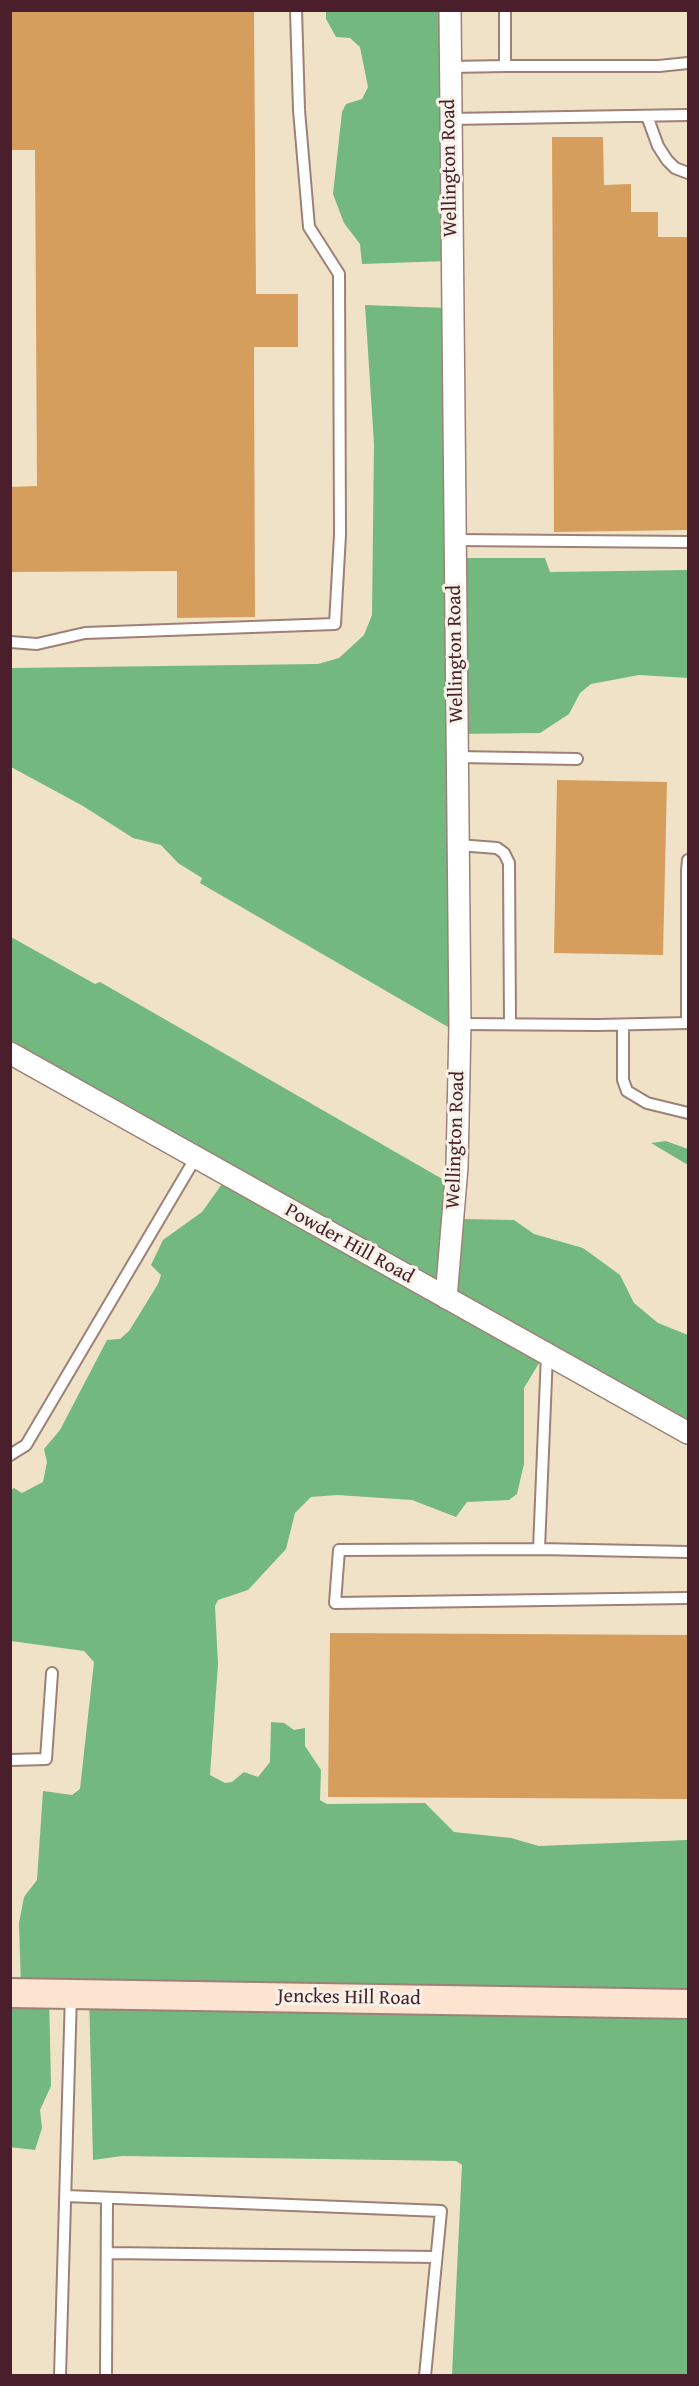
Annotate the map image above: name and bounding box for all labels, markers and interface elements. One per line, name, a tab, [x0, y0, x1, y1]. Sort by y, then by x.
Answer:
street label: Wellington Road	[437, 99, 463, 237]
street label: Wellington Road	[443, 585, 469, 723]
street label: Wellington Road	[442, 1070, 470, 1210]
street label: Powder Hill Road	[280, 1199, 418, 1289]
street label: Jenckes Hill Road	[277, 1985, 421, 2011]

